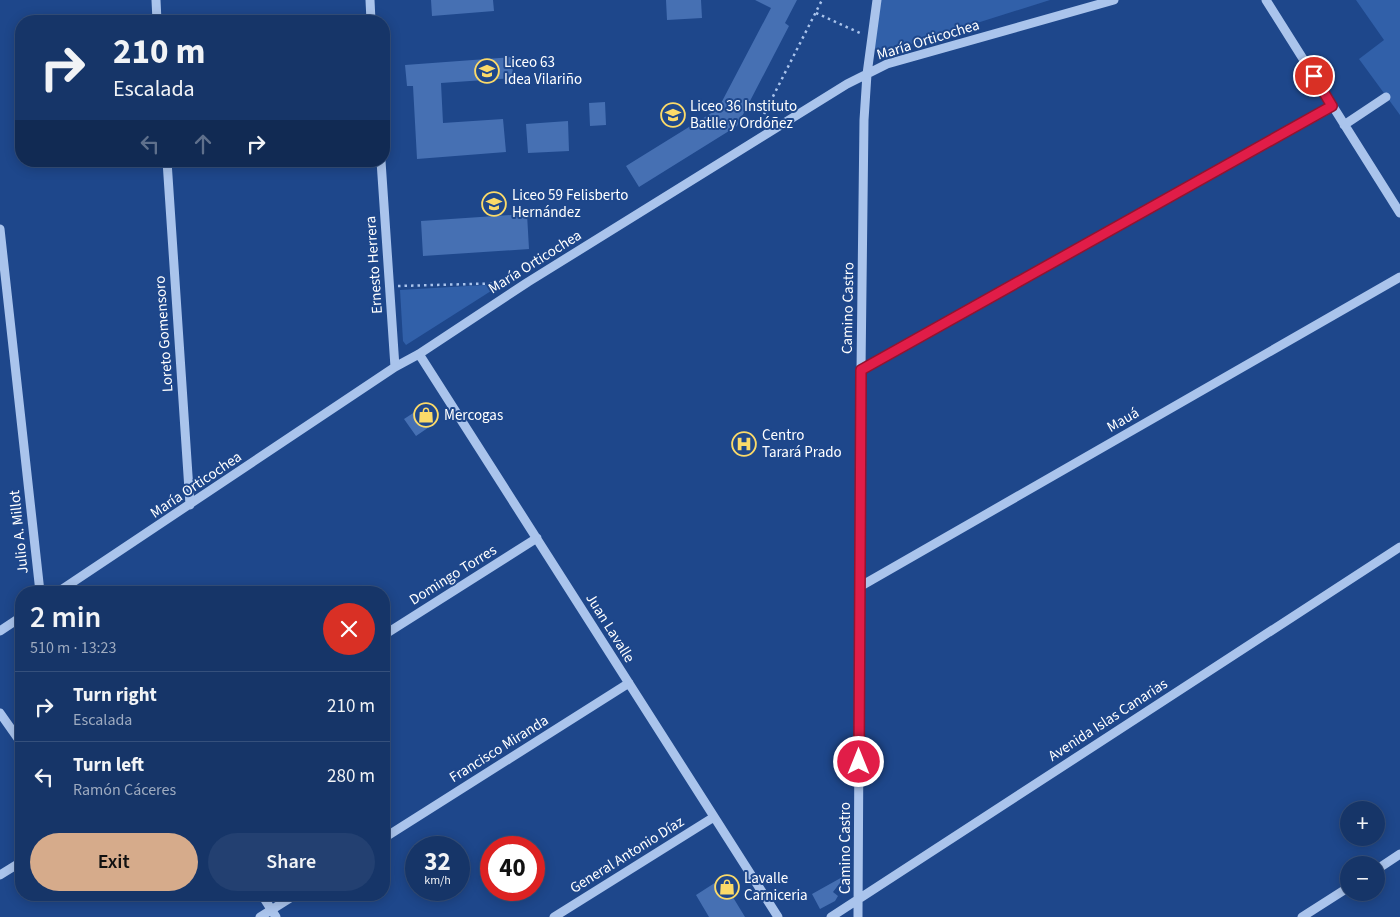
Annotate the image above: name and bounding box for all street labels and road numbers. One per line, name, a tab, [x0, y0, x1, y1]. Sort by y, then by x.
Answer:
street label: María Orticochea	[874, 14, 982, 66]
street label: Ernesto Herrera	[360, 215, 388, 315]
street label: María Orticochea	[484, 225, 586, 299]
street label: Camino Castro	[837, 262, 859, 354]
street label: Loreto Gomensoro	[149, 275, 179, 393]
street label: Mauá	[1103, 402, 1143, 438]
street label: María Orticochea	[146, 447, 246, 523]
street label: Julio A. Millot	[4, 489, 34, 575]
street label: Domingo Torres	[405, 540, 501, 610]
street label: Juan Lavalle	[580, 589, 640, 667]
street label: Avenida Islas Canarias	[1044, 673, 1172, 767]
street label: Francisco Miranda	[445, 710, 553, 788]
street label: Camino Castro	[835, 802, 856, 894]
street label: General Antonio Díaz	[566, 811, 688, 899]

